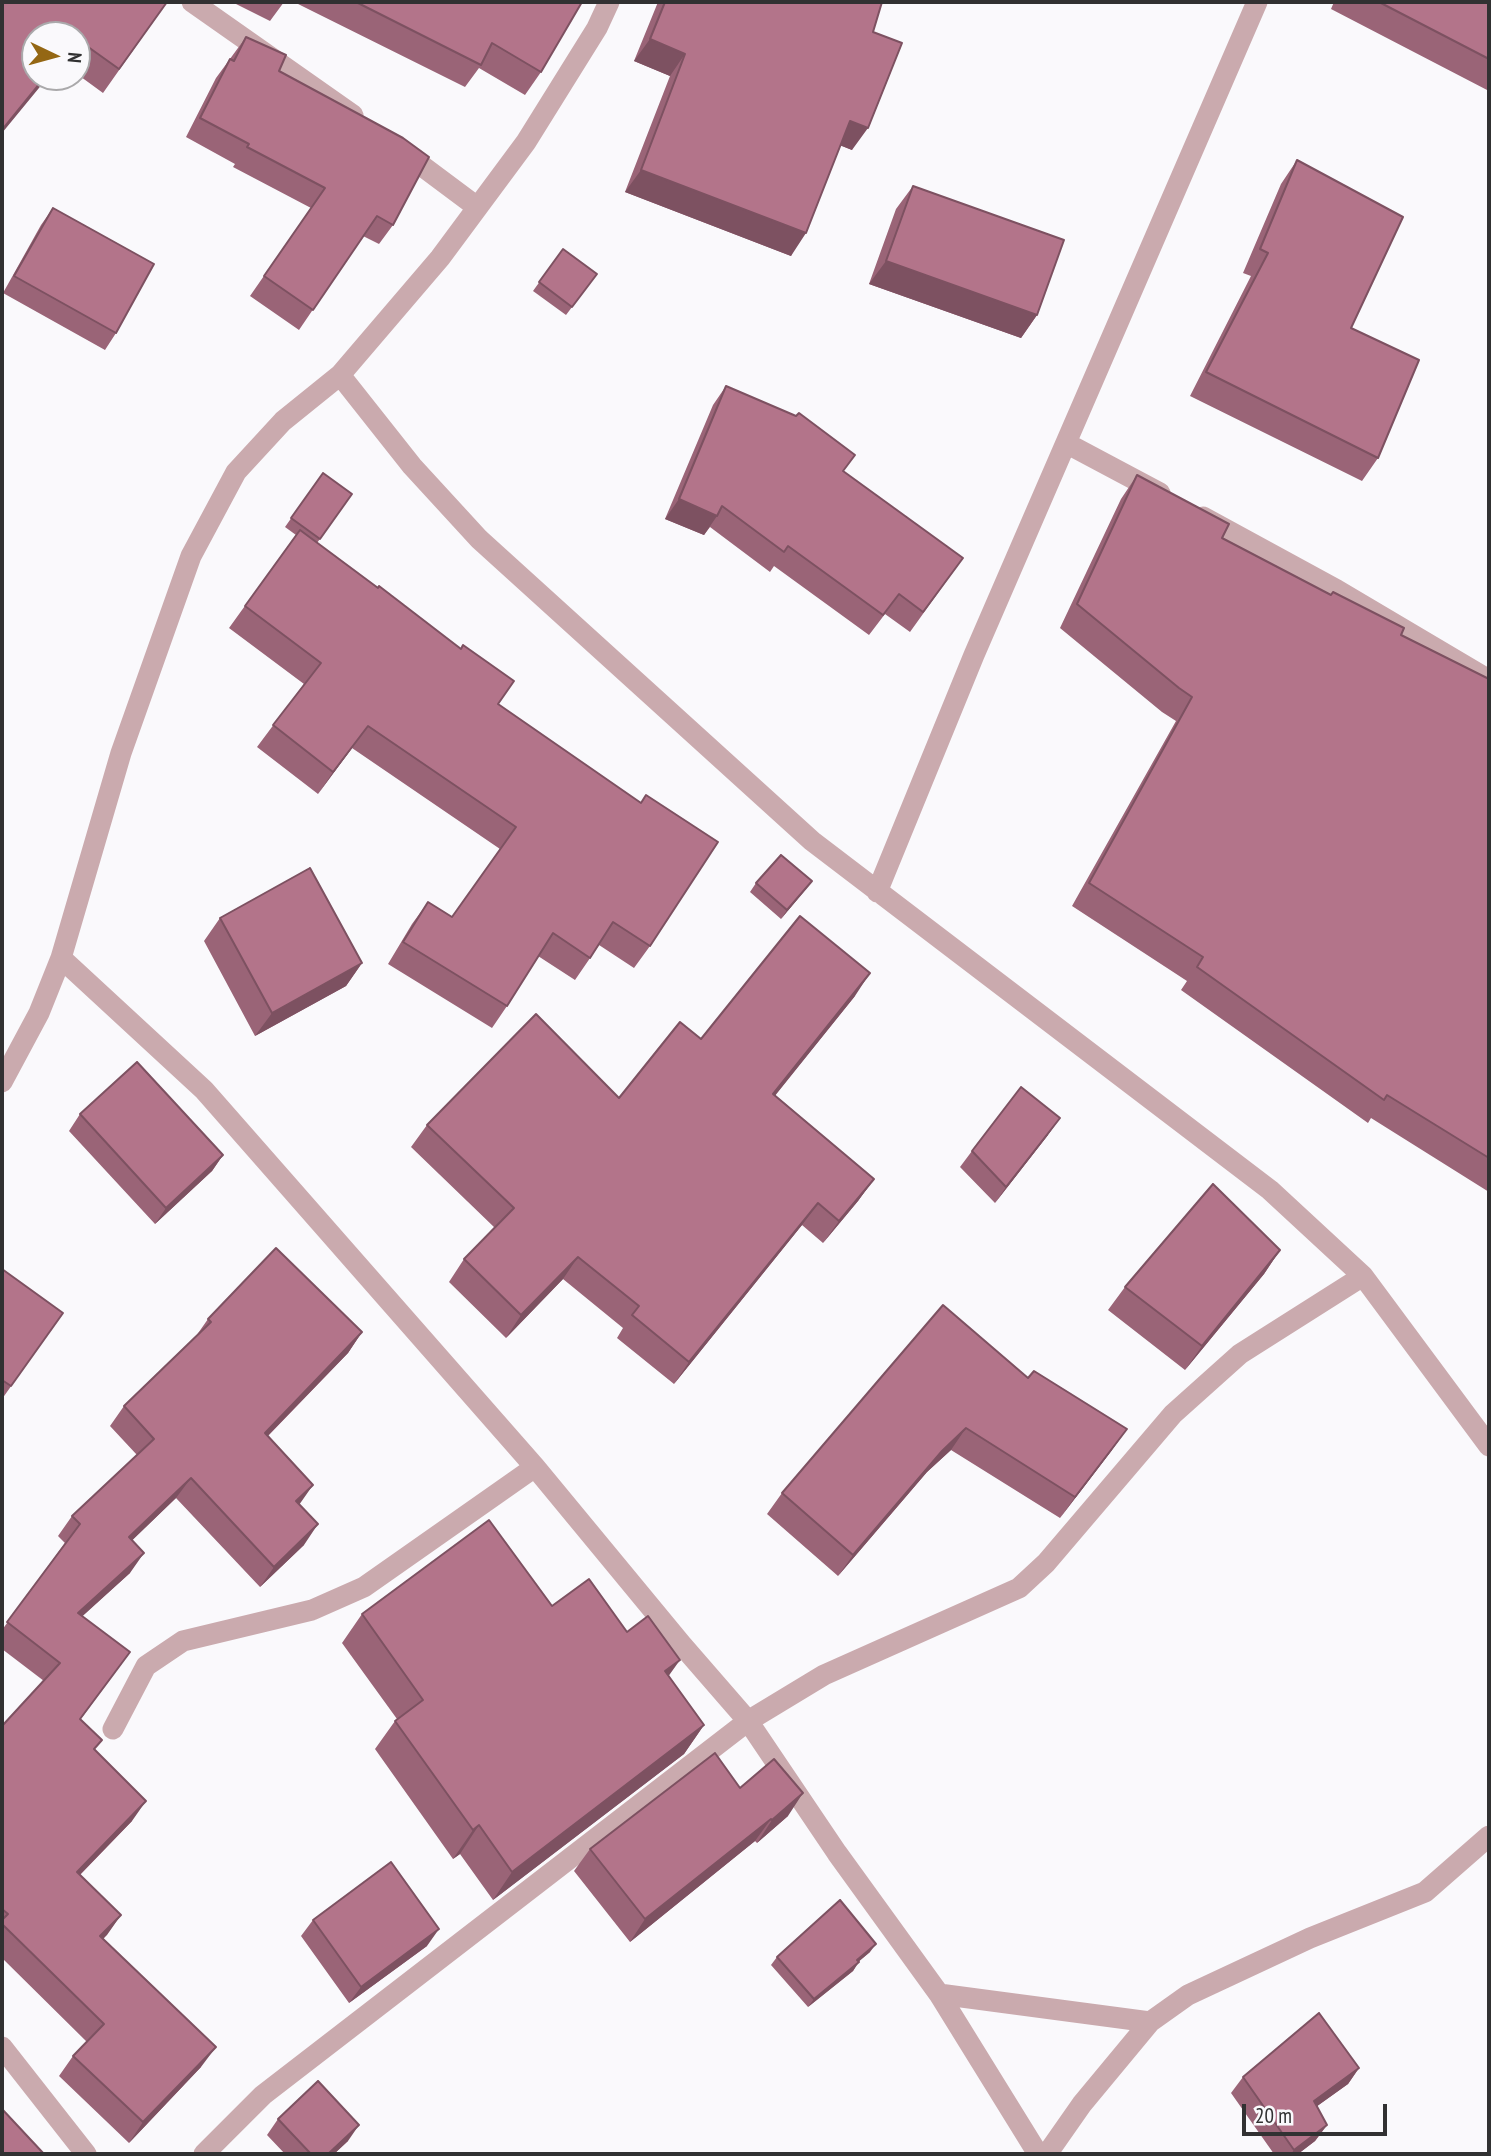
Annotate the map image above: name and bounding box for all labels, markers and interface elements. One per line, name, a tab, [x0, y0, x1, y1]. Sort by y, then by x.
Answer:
north arrow	[21, 21, 91, 91]
text: N	[63, 51, 87, 64]
scale bar	[1246, 2090, 1391, 2134]
text: 20 m	[1255, 2102, 1292, 2129]

